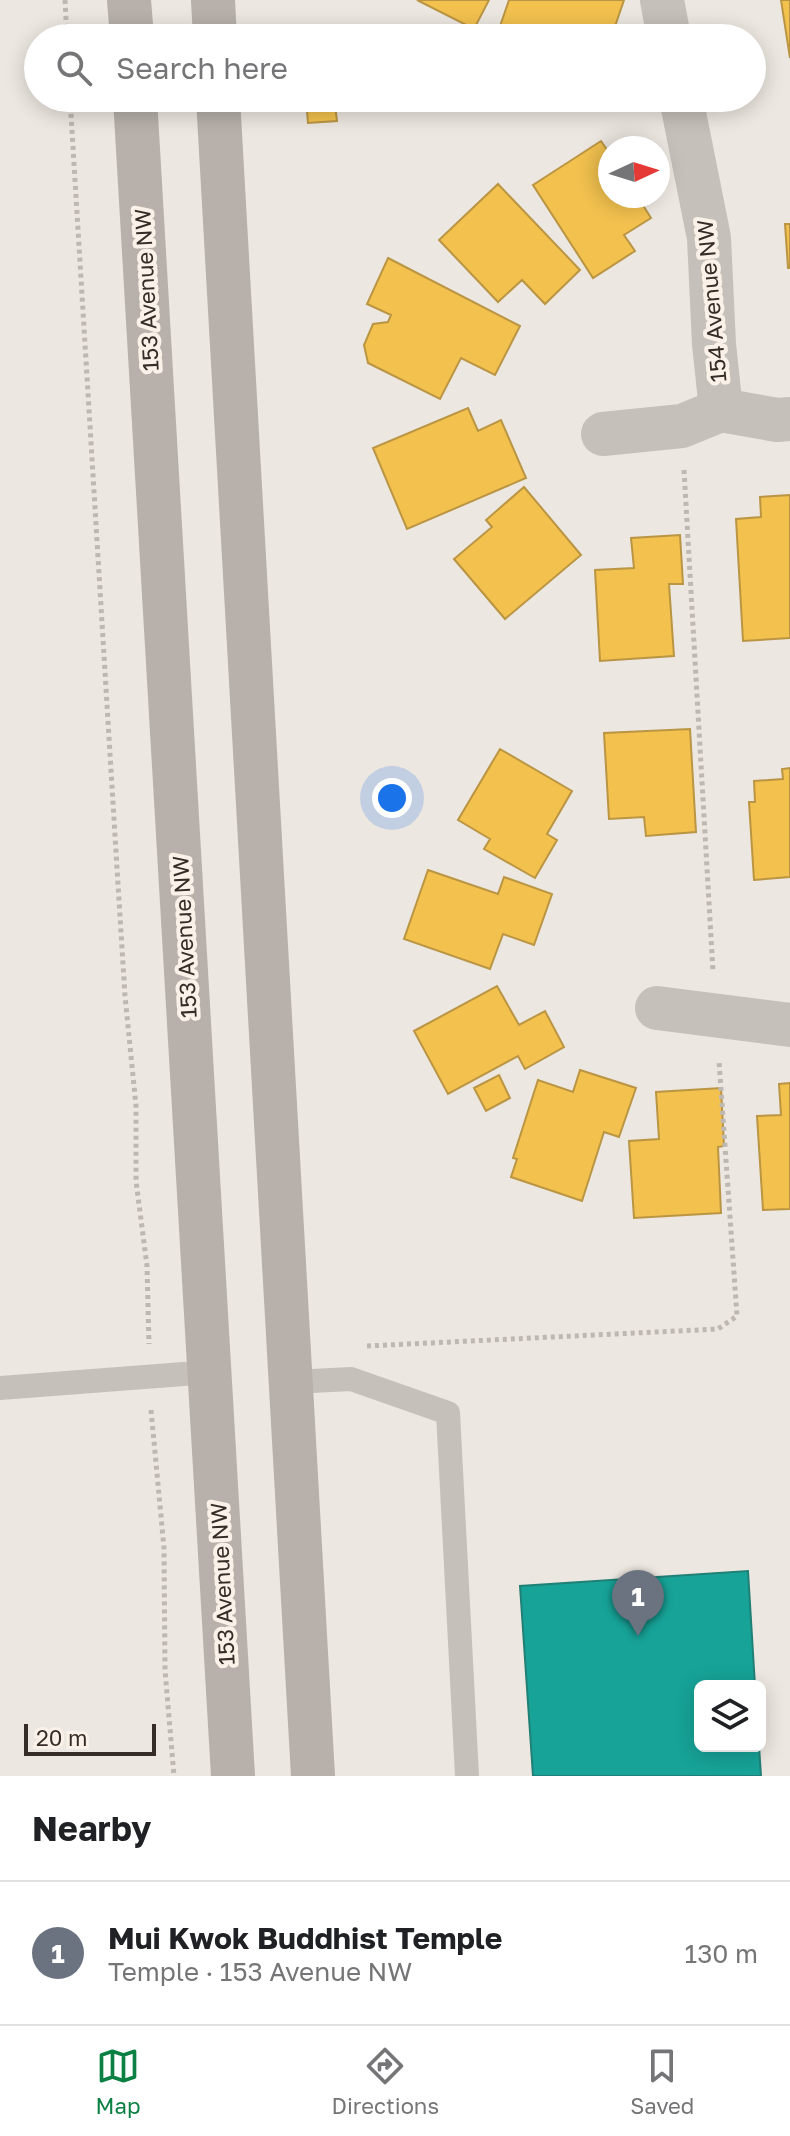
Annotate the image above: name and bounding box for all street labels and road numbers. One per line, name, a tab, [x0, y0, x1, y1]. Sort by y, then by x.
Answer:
street label: 153 Avenue NW	[128, 208, 164, 372]
street label: 154 Avenue NW	[690, 218, 732, 384]
street label: 153 Avenue NW	[166, 855, 202, 1019]
street label: 153 Avenue NW	[204, 1502, 240, 1666]

